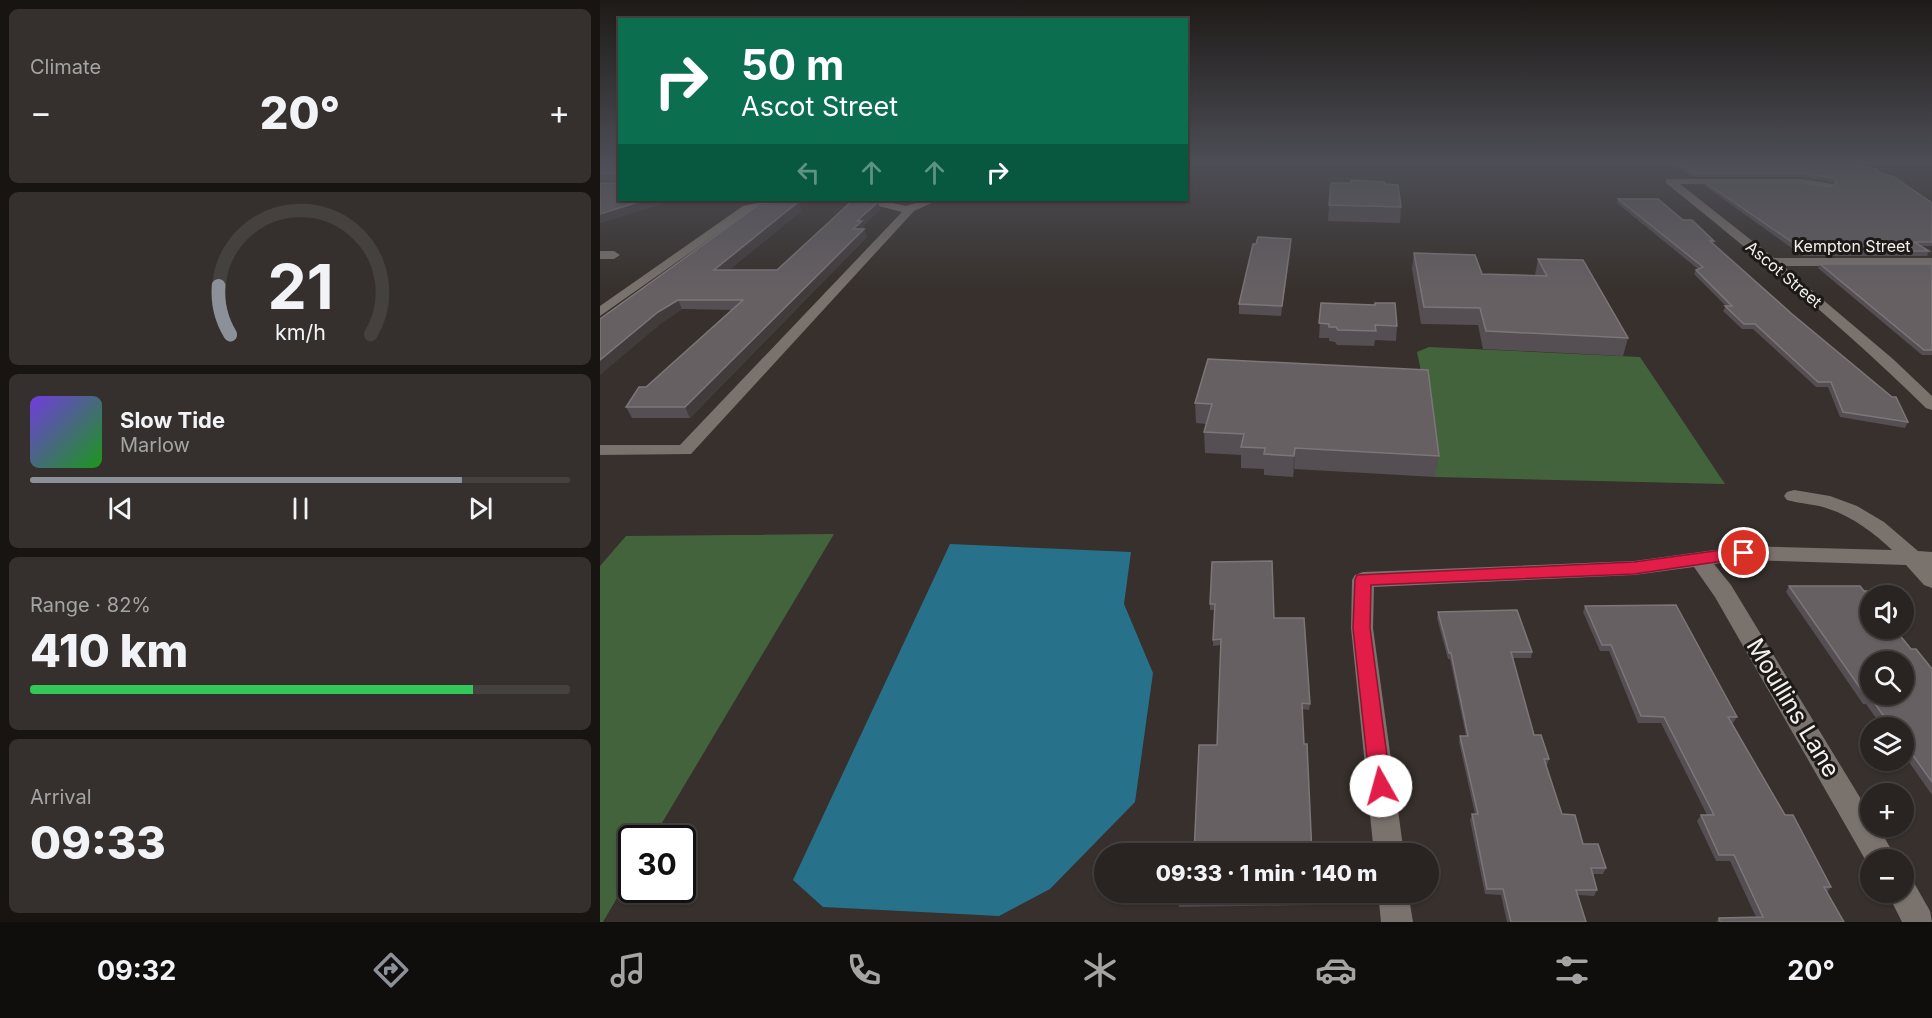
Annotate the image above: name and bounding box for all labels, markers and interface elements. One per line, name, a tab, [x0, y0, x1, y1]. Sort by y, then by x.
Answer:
text: 50 m	[741, 39, 844, 90]
icon: right	[642, 42, 720, 120]
text: Climate	[30, 55, 101, 79]
text: 20°	[260, 85, 340, 140]
text: Ascot Street	[741, 90, 898, 123]
text: −	[30, 92, 52, 132]
text: +	[548, 92, 570, 132]
icon: left	[792, 156, 825, 189]
icon: ahead	[855, 156, 888, 189]
icon: ahead	[918, 156, 951, 189]
icon: right	[981, 156, 1014, 189]
street label: Ascot Street	[1742, 236, 1826, 312]
street label: Kempton Street	[1793, 236, 1911, 256]
text: 21	[267, 250, 333, 325]
text: km/h	[275, 320, 325, 346]
text: Slow Tide	[120, 407, 225, 433]
text: Marlow	[120, 433, 190, 457]
icon: previous	[104, 492, 137, 525]
icon: pause	[284, 492, 317, 525]
icon: next	[464, 492, 497, 525]
pin	[1718, 527, 1769, 578]
icon: arrive	[1727, 536, 1760, 569]
map controls	[1860, 585, 1914, 903]
button: sound	[1860, 585, 1914, 639]
text: Range · 82%	[30, 593, 151, 617]
text: 410 km	[30, 623, 188, 678]
street label: Moullins Lane	[1741, 633, 1846, 782]
button: search	[1860, 651, 1914, 705]
button: layers	[1860, 717, 1914, 771]
position arrow	[1349, 754, 1413, 818]
button: +	[1860, 783, 1914, 837]
text: Arrival	[30, 785, 92, 809]
text: 09:33	[30, 815, 166, 870]
speed limit sign: 30	[618, 825, 696, 903]
button: −	[1860, 849, 1914, 903]
text: 09:33 · 1 min · 140 m	[1156, 860, 1377, 886]
icon: directions	[370, 949, 412, 991]
icon: music	[607, 949, 649, 991]
icon: phone	[843, 949, 885, 991]
icon: climate	[1079, 949, 1121, 991]
icon: car	[1315, 949, 1357, 991]
icon: filters	[1551, 949, 1593, 991]
text: 09:32	[97, 954, 176, 987]
text: 20°	[1787, 954, 1835, 987]

